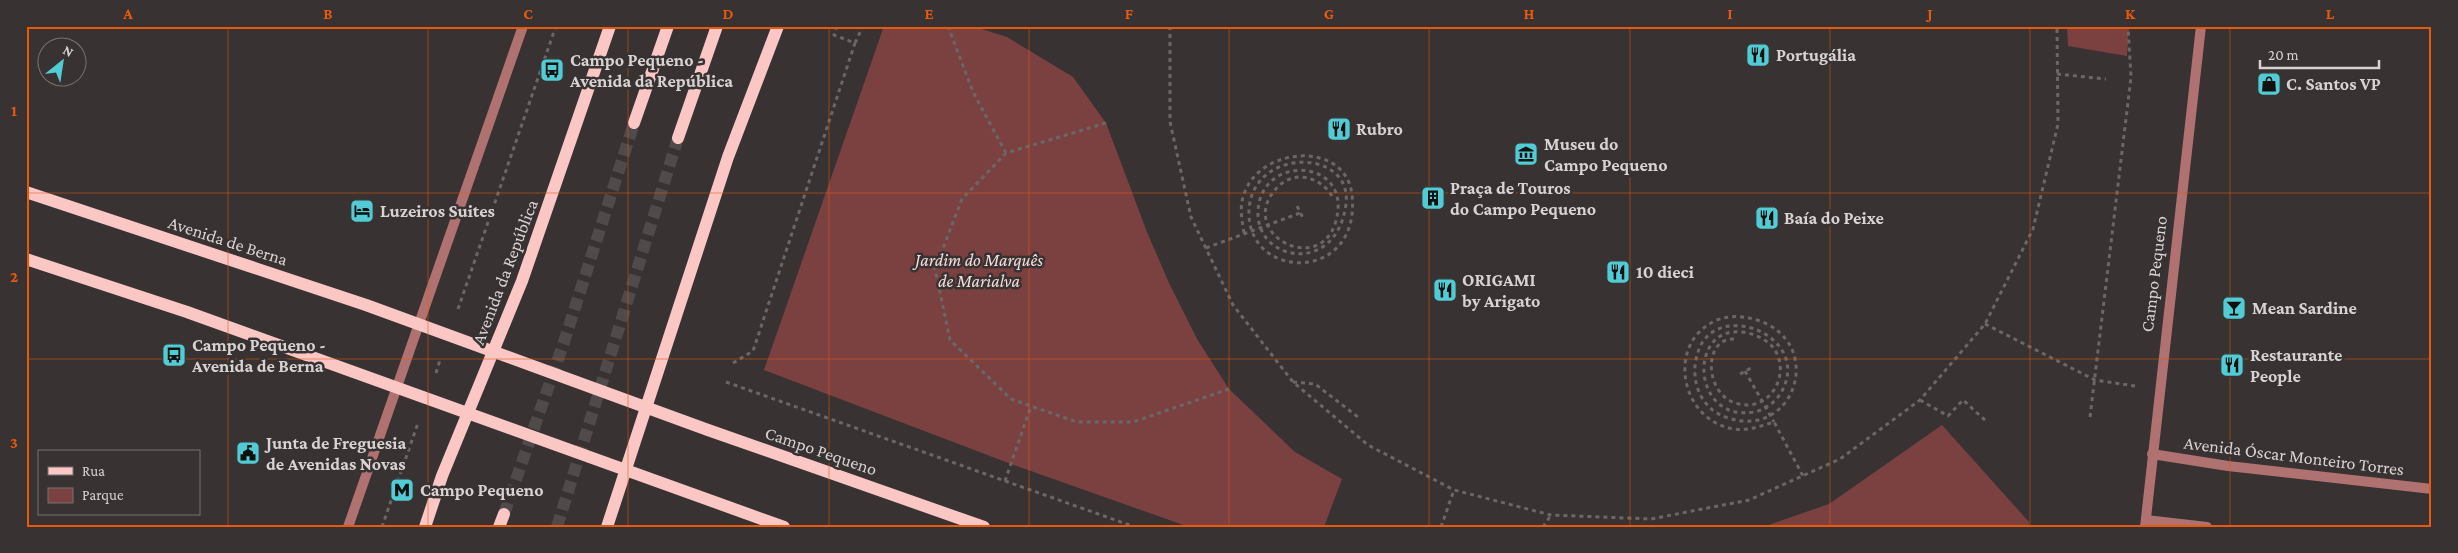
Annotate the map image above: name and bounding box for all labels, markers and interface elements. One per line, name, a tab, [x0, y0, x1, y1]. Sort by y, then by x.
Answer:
text: A	[122, 5, 133, 22]
text: B	[323, 5, 333, 22]
text: C	[523, 5, 533, 22]
text: D	[722, 5, 734, 22]
text: E	[924, 5, 934, 22]
text: F	[1125, 5, 1134, 22]
text: G	[1324, 5, 1334, 22]
text: H	[1524, 5, 1535, 22]
text: I	[1727, 5, 1733, 22]
text: J	[1925, 5, 1933, 22]
text: K	[2125, 5, 2136, 22]
text: L	[2326, 5, 2335, 22]
north arrow	[38, 38, 88, 88]
scale bar	[2260, 38, 2379, 70]
text: N	[60, 41, 77, 60]
restaurant icon: Portugália	[1745, 42, 1771, 68]
place label: Portugália	[1776, 45, 1856, 65]
text: 20 m	[2268, 47, 2299, 63]
place label: Campo Pequeno - Avenida da República	[569, 50, 733, 91]
bus stop icon: Campo Pequeno - Avenida da República	[539, 57, 565, 83]
shop icon: C. Santos VP	[2256, 71, 2282, 97]
place label: C. Santos VP	[2286, 74, 2381, 94]
text: 1	[11, 102, 17, 119]
restaurant icon: Rubro	[1326, 116, 1352, 142]
place label: Rubro	[1356, 119, 1403, 139]
place label: Museu do Campo Pequeno	[1544, 134, 1668, 175]
museum icon: Museu do Campo Pequeno	[1513, 141, 1539, 167]
place label: Praça de Touros do Campo Pequeno	[1450, 178, 1596, 219]
building icon: Praça de Touros do Campo Pequeno	[1420, 185, 1446, 211]
street label: Avenida da República	[468, 197, 542, 347]
hotel icon: Luzeiros Suites	[349, 198, 375, 224]
place label: Luzeiros Suites	[380, 201, 495, 221]
restaurant icon: Baía do Peixe	[1754, 205, 1780, 231]
place label: Baía do Peixe	[1784, 208, 1884, 228]
street label: Avenida de Berna	[166, 212, 290, 270]
street label: Campo Pequeno	[2137, 215, 2171, 333]
park label: Jardim do Marquês de Marialva	[912, 250, 1043, 291]
restaurant icon: 10 dieci	[1605, 259, 1631, 285]
place label: 10 dieci	[1636, 262, 1695, 282]
text: 2	[10, 268, 18, 285]
place label: ORIGAMI by Arigato	[1461, 270, 1540, 311]
restaurant icon: ORIGAMI by Arigato	[1432, 277, 1458, 303]
bar icon: Mean Sardine	[2221, 295, 2247, 321]
place label: Mean Sardine	[2252, 298, 2357, 318]
place label: Campo Pequeno - Avenida de Berna	[191, 335, 326, 376]
bus stop icon: Campo Pequeno - Avenida de Berna	[161, 342, 187, 368]
place label: Restaurante People	[2250, 345, 2342, 386]
restaurant icon: Restaurante People	[2219, 352, 2245, 378]
street label: Campo Pequeno	[762, 423, 880, 480]
place label: Junta de Freguesia de Avenidas Novas	[264, 433, 406, 474]
street label: Avenida Óscar Monteiro Torres	[2183, 433, 2405, 479]
text: 3	[10, 434, 18, 451]
public building icon: Junta de Freguesia de Avenidas Novas	[235, 440, 261, 466]
legend	[38, 450, 200, 516]
text: Rua	[82, 463, 105, 479]
metro station icon: Campo Pequeno	[389, 477, 415, 503]
place label: Campo Pequeno	[420, 480, 544, 500]
text: Parque	[82, 487, 124, 504]

